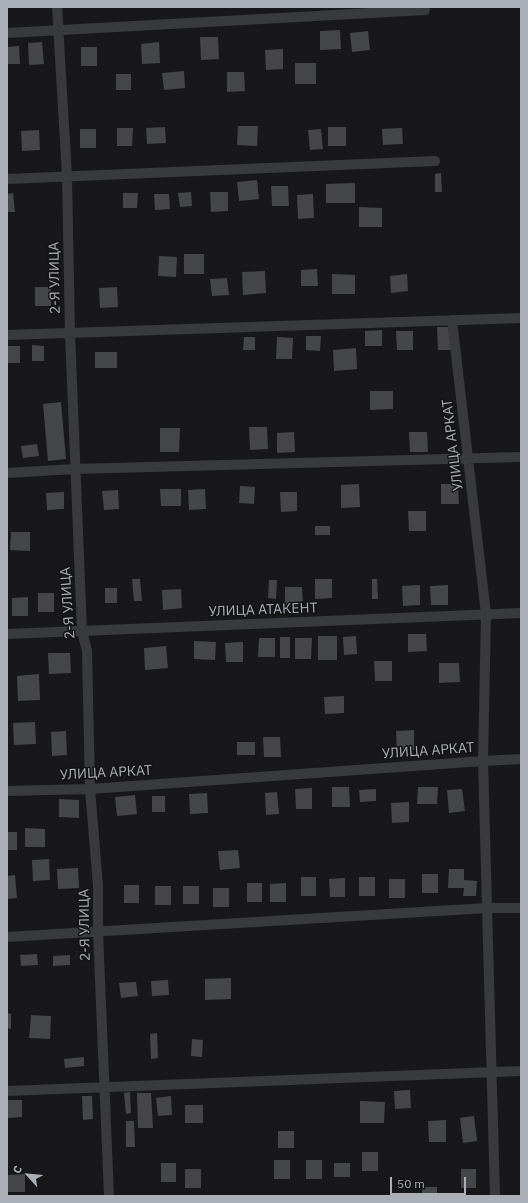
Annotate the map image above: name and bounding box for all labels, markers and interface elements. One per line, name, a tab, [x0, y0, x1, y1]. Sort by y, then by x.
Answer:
street label: 2-Я УЛИЦА	[46, 242, 64, 314]
street label: УЛИЦА АРКАТ	[439, 398, 467, 492]
street label: 2-Я УЛИЦА	[57, 566, 79, 640]
street label: УЛИЦА АТАКЕНТ	[208, 600, 318, 620]
street label: УЛИЦА АРКАТ	[381, 739, 475, 763]
street label: УЛИЦА АРКАТ	[59, 762, 153, 784]
street label: 2-Я УЛИЦА	[76, 889, 94, 961]
north arrow	[8, 1155, 48, 1195]
text: С	[9, 1163, 25, 1176]
scale bar	[392, 1169, 468, 1195]
text: 50 m	[397, 1176, 425, 1191]

